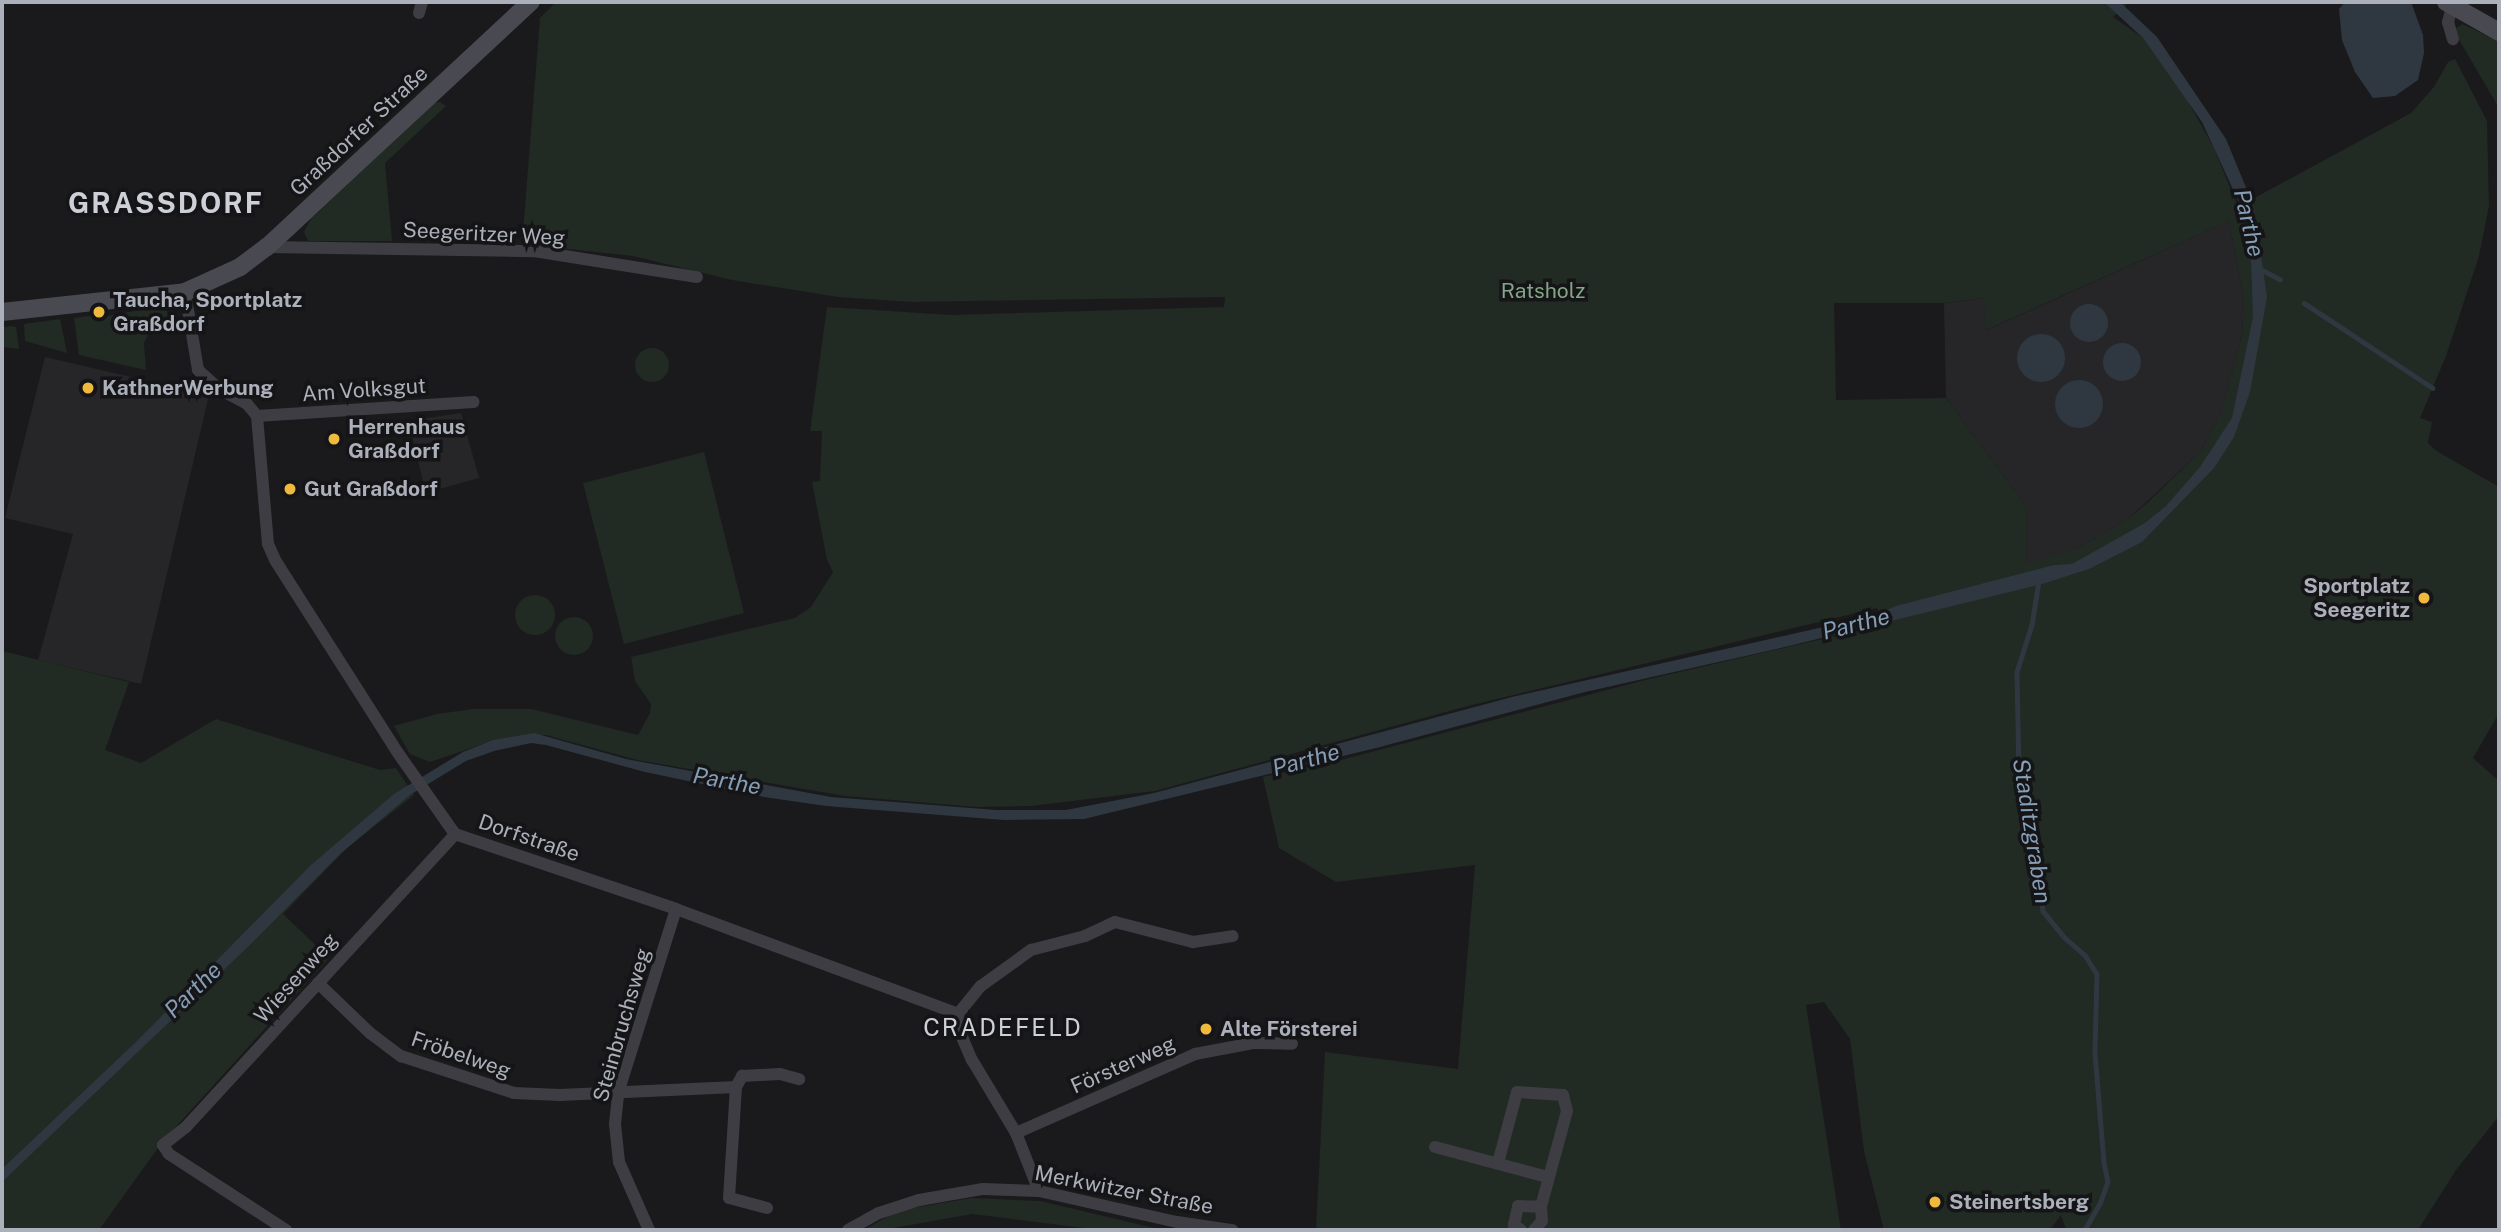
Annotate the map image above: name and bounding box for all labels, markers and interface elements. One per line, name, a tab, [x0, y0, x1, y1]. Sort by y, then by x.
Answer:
street label: Graßdorfer Straße	[285, 61, 433, 201]
district label: GRASSDORF	[69, 186, 263, 220]
water label: Parthe	[2228, 186, 2270, 260]
street label: Seegeritzer Weg	[402, 217, 566, 251]
park label: Ratsholz	[1501, 278, 1585, 304]
place label: Taucha, Sportplatz Graßdorf	[113, 287, 302, 337]
marker: Taucha, Sportplatz Graßdorf	[91, 304, 107, 320]
street label: Am Volksgut	[301, 373, 427, 407]
place label: KathnerWerbung	[102, 375, 274, 401]
marker: KathnerWerbung	[80, 380, 96, 396]
place label: Herrenhaus Graßdorf	[348, 414, 466, 464]
marker: Herrenhaus Graßdorf	[326, 431, 342, 447]
place label: Gut Graßdorf	[304, 476, 438, 502]
marker: Gut Graßdorf	[282, 481, 298, 497]
place label: Sportplatz Seegeritz	[2303, 573, 2410, 623]
marker: Sportplatz Seegeritz	[2416, 590, 2432, 606]
water label: Parthe	[1819, 602, 1893, 646]
water label: Parthe	[1269, 738, 1343, 782]
water label: Staditzgraben	[2007, 756, 2057, 906]
water label: Parthe	[691, 761, 763, 801]
street label: Dorfstraße	[475, 809, 583, 867]
street label: Wiesenweg	[249, 928, 343, 1028]
street label: Steinbruchsweg	[588, 945, 656, 1105]
water label: Parthe	[159, 956, 227, 1024]
district label: CRADEFELD	[924, 1014, 1082, 1042]
place label: Alte Försterei	[1220, 1016, 1358, 1042]
marker: Alte Försterei	[1198, 1021, 1214, 1037]
street label: Fröbelweg	[408, 1026, 514, 1084]
street label: Försterweg	[1067, 1031, 1179, 1099]
street label: Merkwitzer Straße	[1033, 1160, 1215, 1220]
place label: Steinertsberg	[1949, 1189, 2089, 1215]
marker: Steinertsberg	[1927, 1194, 1943, 1210]

